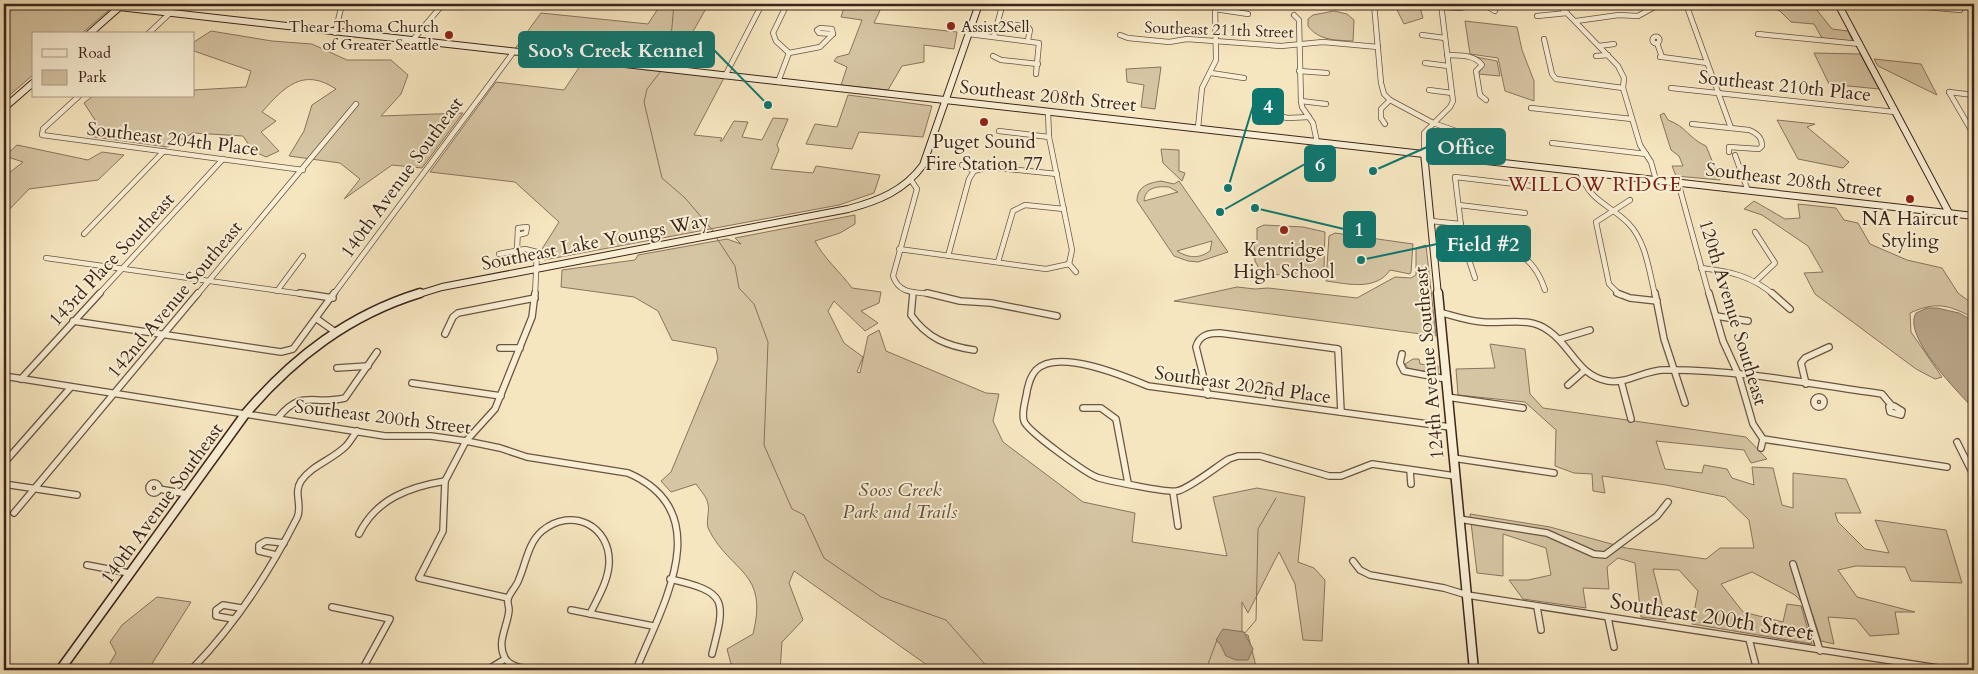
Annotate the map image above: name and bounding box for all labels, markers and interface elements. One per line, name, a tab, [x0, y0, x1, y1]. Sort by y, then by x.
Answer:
place label: Thear Thoma Church of Greater Seattle	[289, 16, 439, 56]
place label: Assist2Sell	[961, 16, 1030, 38]
street label: Southeast 211th Street	[1144, 16, 1294, 44]
marker: Assist2Sell	[945, 20, 957, 32]
marker: Thear Thoma Church of Greater Seattle	[443, 29, 455, 41]
legend	[32, 32, 195, 98]
callout: Soo's Creek Kennel	[519, 32, 714, 67]
text: Soo's Creek Kennel	[528, 37, 704, 64]
text: Road	[78, 43, 111, 63]
street label: Southeast 210th Place	[1697, 64, 1872, 108]
text: Park	[78, 67, 107, 87]
street label: Southeast 208th Street	[958, 74, 1137, 118]
callout: 4	[1253, 89, 1283, 124]
street label: 140th Avenue Southeast	[334, 92, 469, 263]
text: 4	[1263, 93, 1273, 120]
street label: Southeast 204th Place	[85, 116, 260, 162]
marker: Puget Sound Fire Station 77	[978, 116, 990, 128]
place label: Puget Sound Fire Station 77	[925, 129, 1043, 177]
callout: Office	[1427, 129, 1505, 164]
text: Office	[1437, 134, 1495, 161]
callout: 6	[1305, 146, 1335, 181]
text: 6	[1315, 151, 1325, 178]
street label: Southeast 208th Street	[1704, 156, 1883, 204]
district label: WILLOW RIDGE	[1507, 171, 1682, 198]
street label: 143rd Place Southeast	[43, 187, 181, 332]
marker: NA Haircut Styling	[1904, 193, 1916, 205]
place label: NA Haircut Styling	[1862, 206, 1958, 254]
street label: Southeast Lake Youngs Way	[479, 207, 711, 277]
callout: 1	[1344, 212, 1375, 247]
street label: 142nd Avenue Southeast	[101, 216, 248, 384]
text: 1	[1354, 216, 1364, 243]
street label: 120th Avenue Southeast	[1692, 216, 1774, 409]
marker: Kentridge High School	[1278, 224, 1290, 236]
callout: Field #2	[1437, 226, 1530, 261]
text: Field #2	[1447, 231, 1519, 258]
place label: Kentridge High School	[1233, 237, 1335, 285]
street label: 124th Avenue Southeast	[1408, 265, 1450, 460]
street label: Southeast 202nd Place	[1153, 360, 1333, 410]
street label: Southeast 200th Street	[293, 393, 472, 441]
street label: 140th Avenue Southeast	[94, 418, 229, 589]
park label: Soos Creek Park and Trails	[843, 477, 958, 525]
street label: Southeast 200th Street	[1608, 586, 1816, 648]

